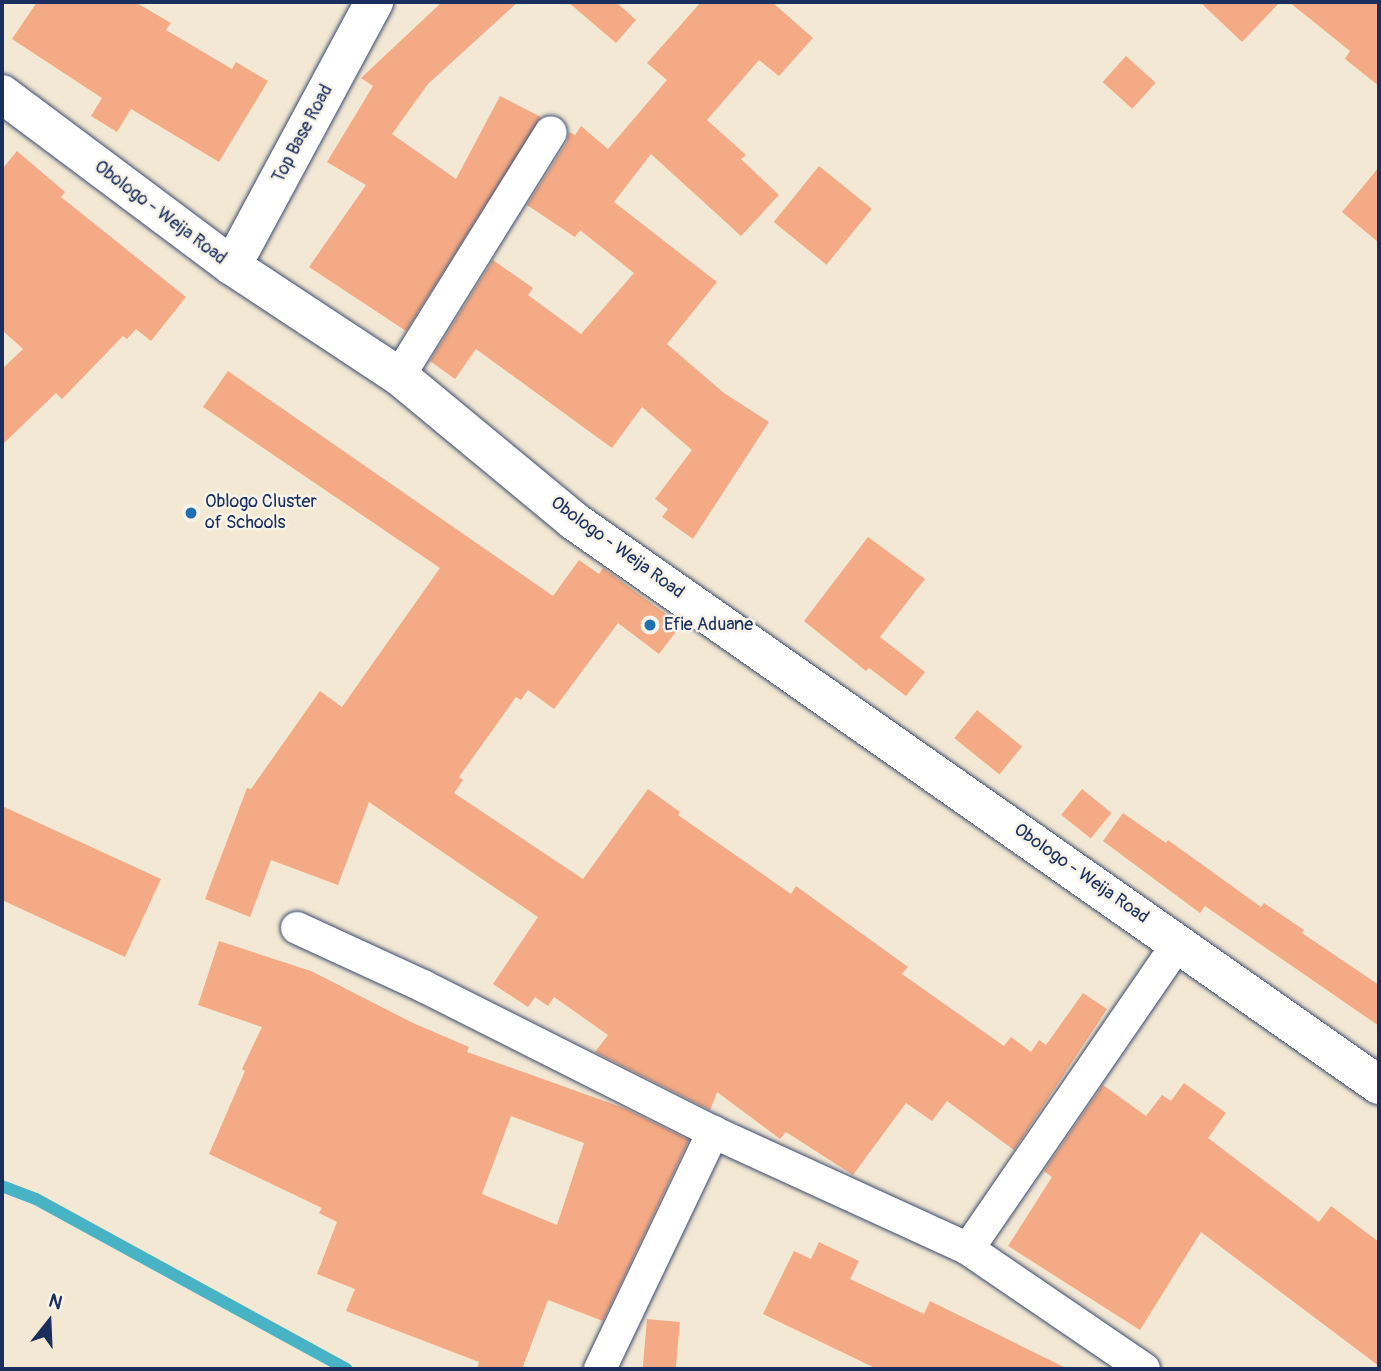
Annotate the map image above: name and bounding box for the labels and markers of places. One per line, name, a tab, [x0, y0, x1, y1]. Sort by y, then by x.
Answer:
place label: Oblogo Cluster of Schools	[205, 492, 317, 534]
marker: Oblogo Cluster of Schools	[183, 505, 199, 521]
place label: Efie Aduane	[664, 614, 753, 636]
marker: Efie Aduane	[642, 617, 658, 633]

